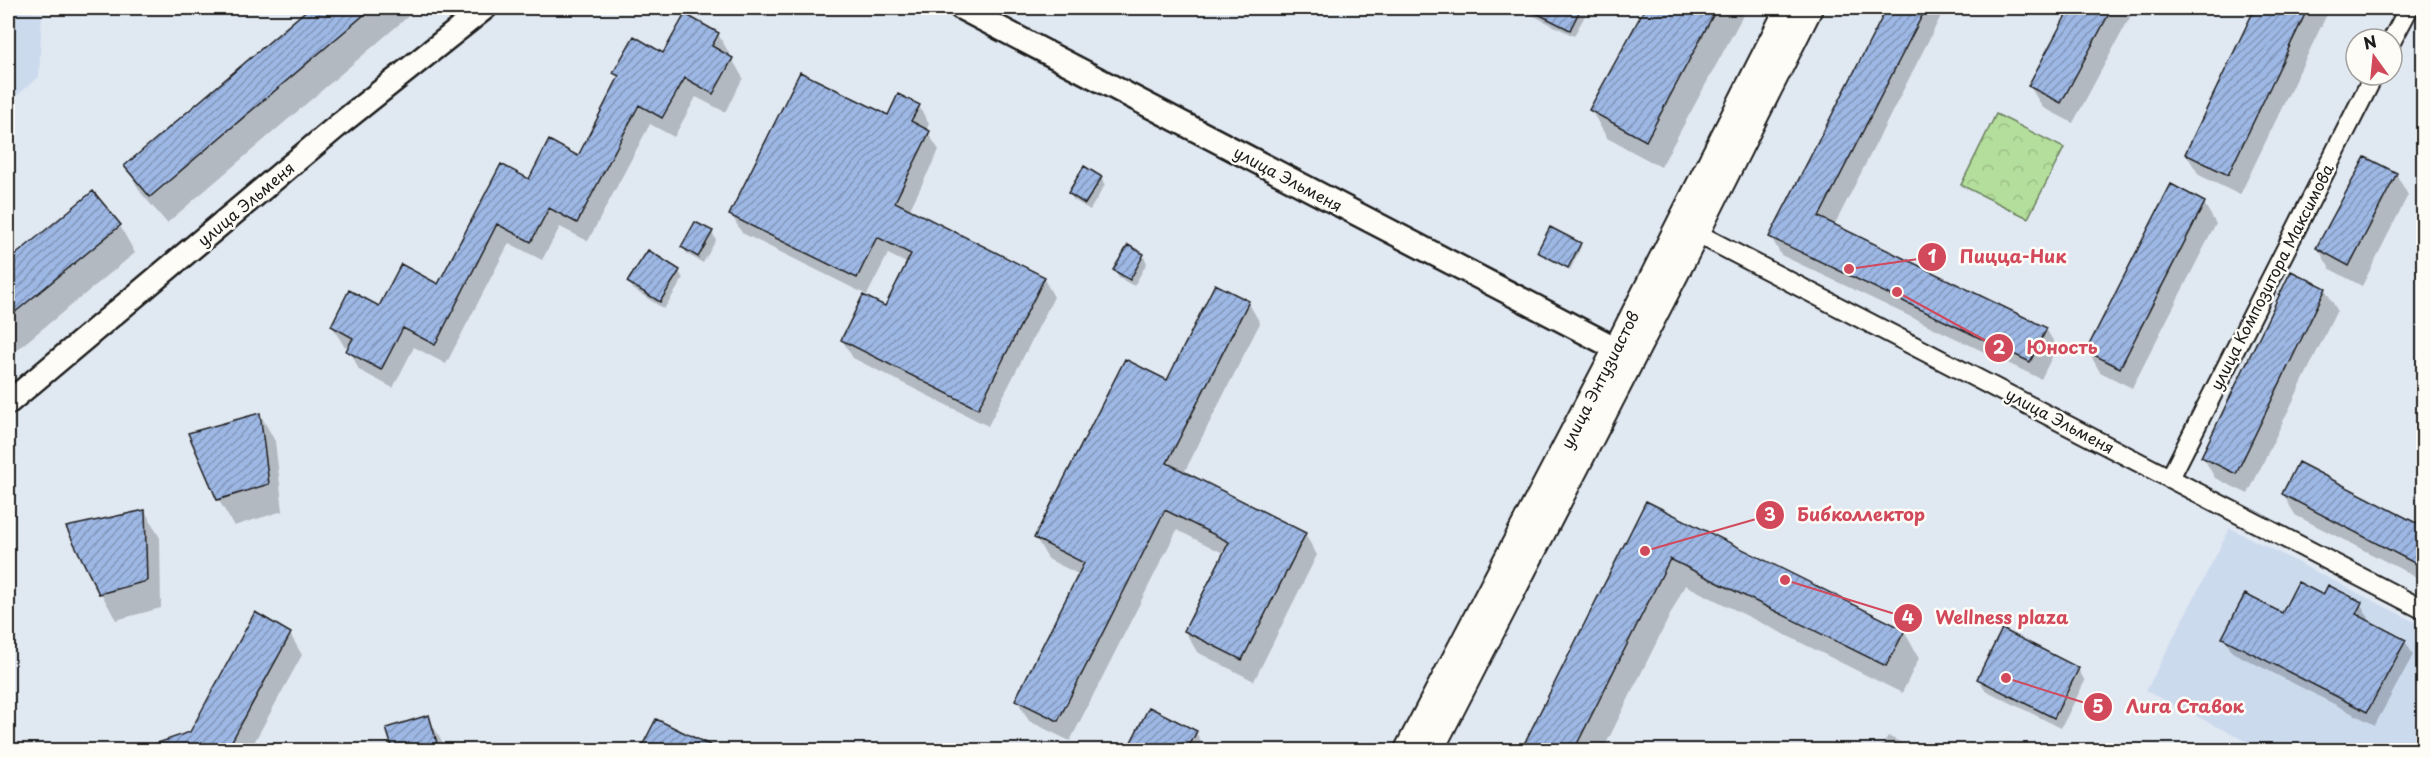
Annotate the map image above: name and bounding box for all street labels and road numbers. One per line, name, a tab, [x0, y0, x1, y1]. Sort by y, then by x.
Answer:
street label: улица Эльменя	[1230, 139, 1347, 217]
street label: улица Эльменя	[192, 155, 299, 251]
street label: улица Композитора Максимова	[2203, 159, 2339, 394]
street label: улица Энтузиастов	[1554, 306, 1644, 453]
street label: улица Эльменя	[2002, 381, 2119, 459]

